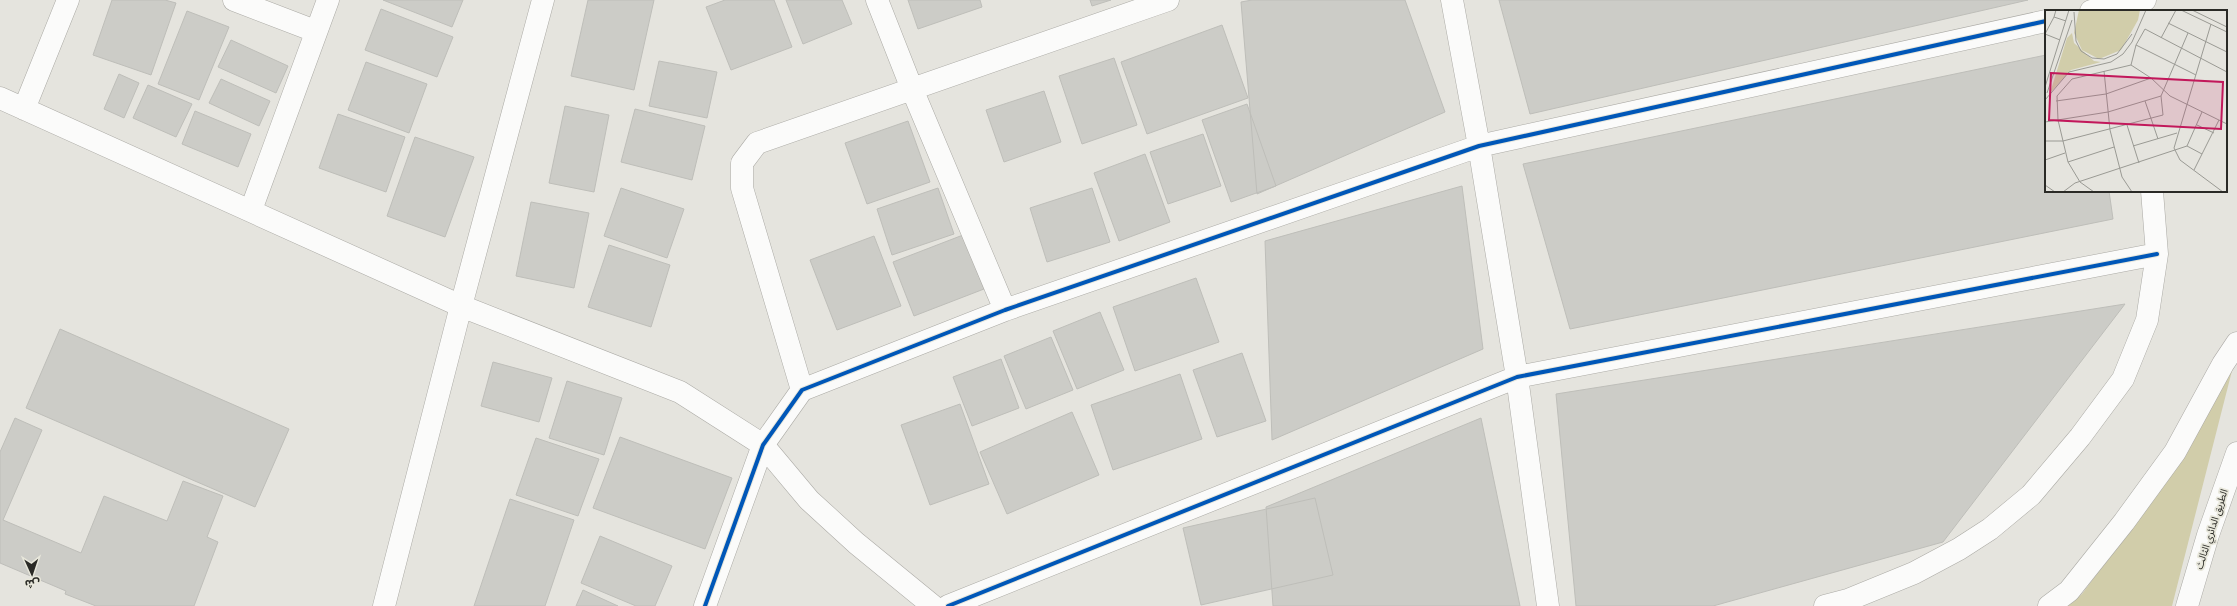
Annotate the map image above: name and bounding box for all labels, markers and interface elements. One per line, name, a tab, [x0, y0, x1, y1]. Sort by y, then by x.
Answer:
inset map	[2045, 10, 2227, 192]
street label: الطريق الدائري الثالث	[2192, 487, 2232, 571]
north arrow	[12, 554, 52, 594]
text: ش	[25, 577, 40, 591]

